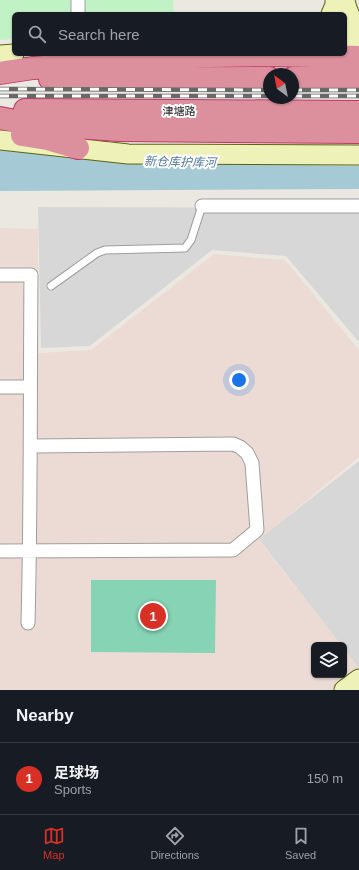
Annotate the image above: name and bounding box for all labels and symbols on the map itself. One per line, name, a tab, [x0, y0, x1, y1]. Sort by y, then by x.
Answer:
north arrow	[263, 68, 299, 104]
street label: 津塘路	[163, 105, 196, 117]
water label: 新仓库护库河	[144, 154, 218, 170]
your location	[229, 370, 249, 390]
pin: 1	[140, 601, 166, 631]

